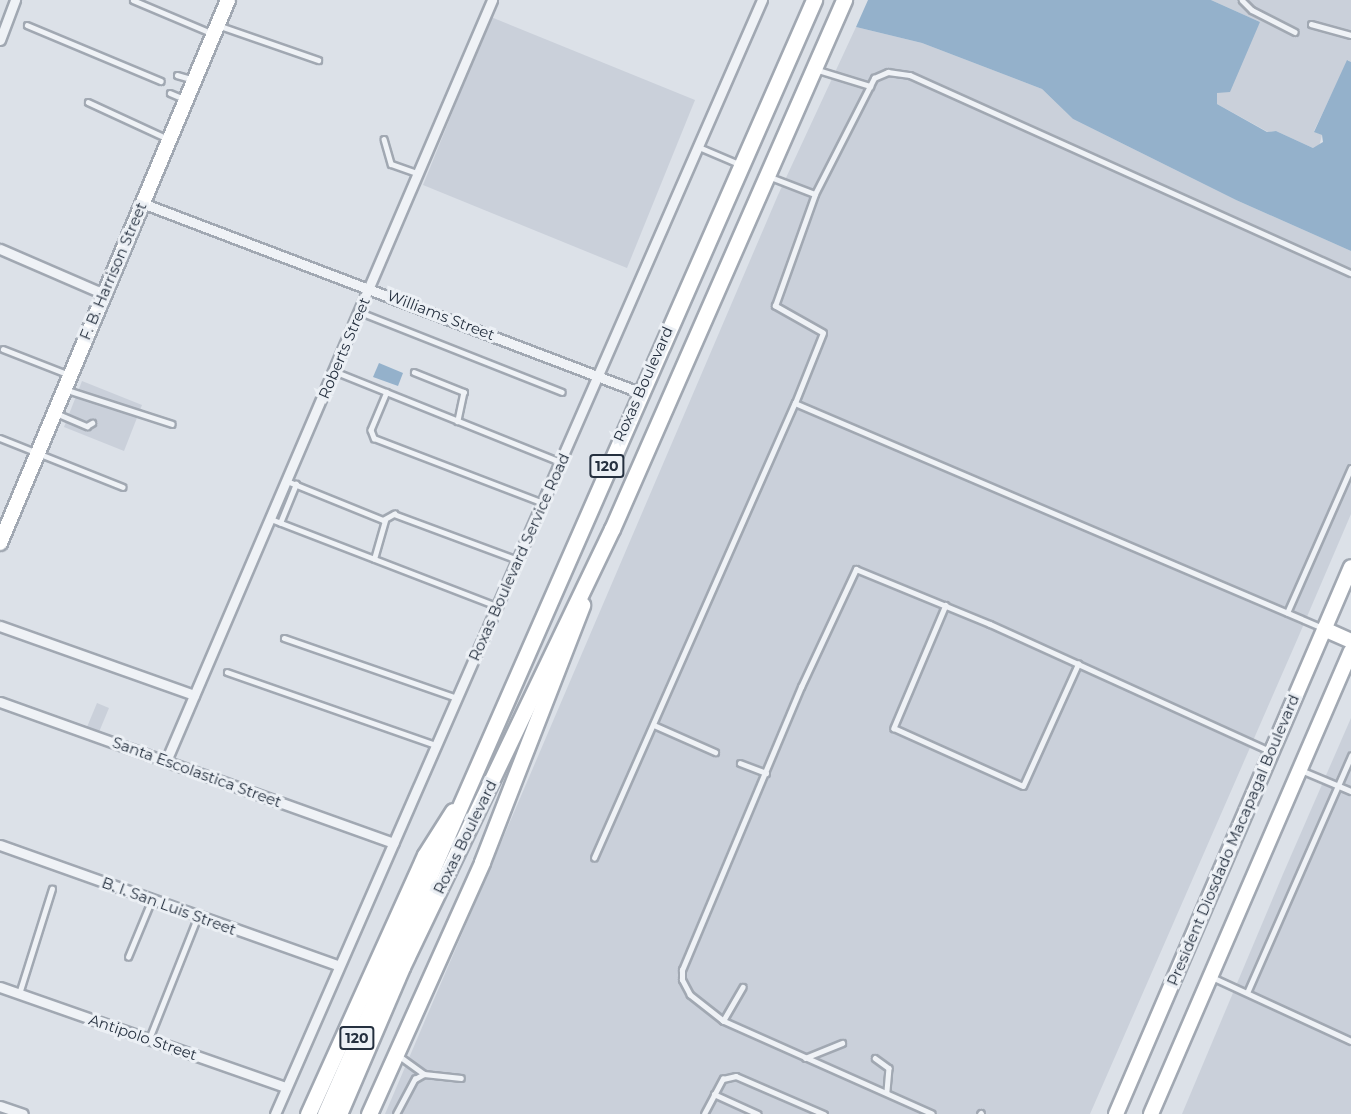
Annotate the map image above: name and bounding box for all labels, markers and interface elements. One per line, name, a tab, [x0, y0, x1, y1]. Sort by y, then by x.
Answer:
street label: F. B. Harrison Street	[76, 199, 150, 343]
street label: Williams Street	[385, 286, 497, 344]
street label: Roberts Street	[315, 295, 373, 401]
street label: Roxas Boulevard	[609, 324, 677, 444]
street label: Roxas Boulevard Service Road	[465, 450, 573, 664]
road number: 120	[589, 455, 625, 477]
street label: President Diosdado Macapagal Boulevard	[1163, 692, 1303, 988]
street label: Santa Escolastica Street	[110, 733, 284, 811]
street label: Roxas Boulevard	[430, 777, 500, 897]
street label: B. I. San Luis Street	[99, 873, 239, 939]
street label: Antipolo Street	[86, 1010, 200, 1064]
road number: 120	[339, 1027, 375, 1049]

